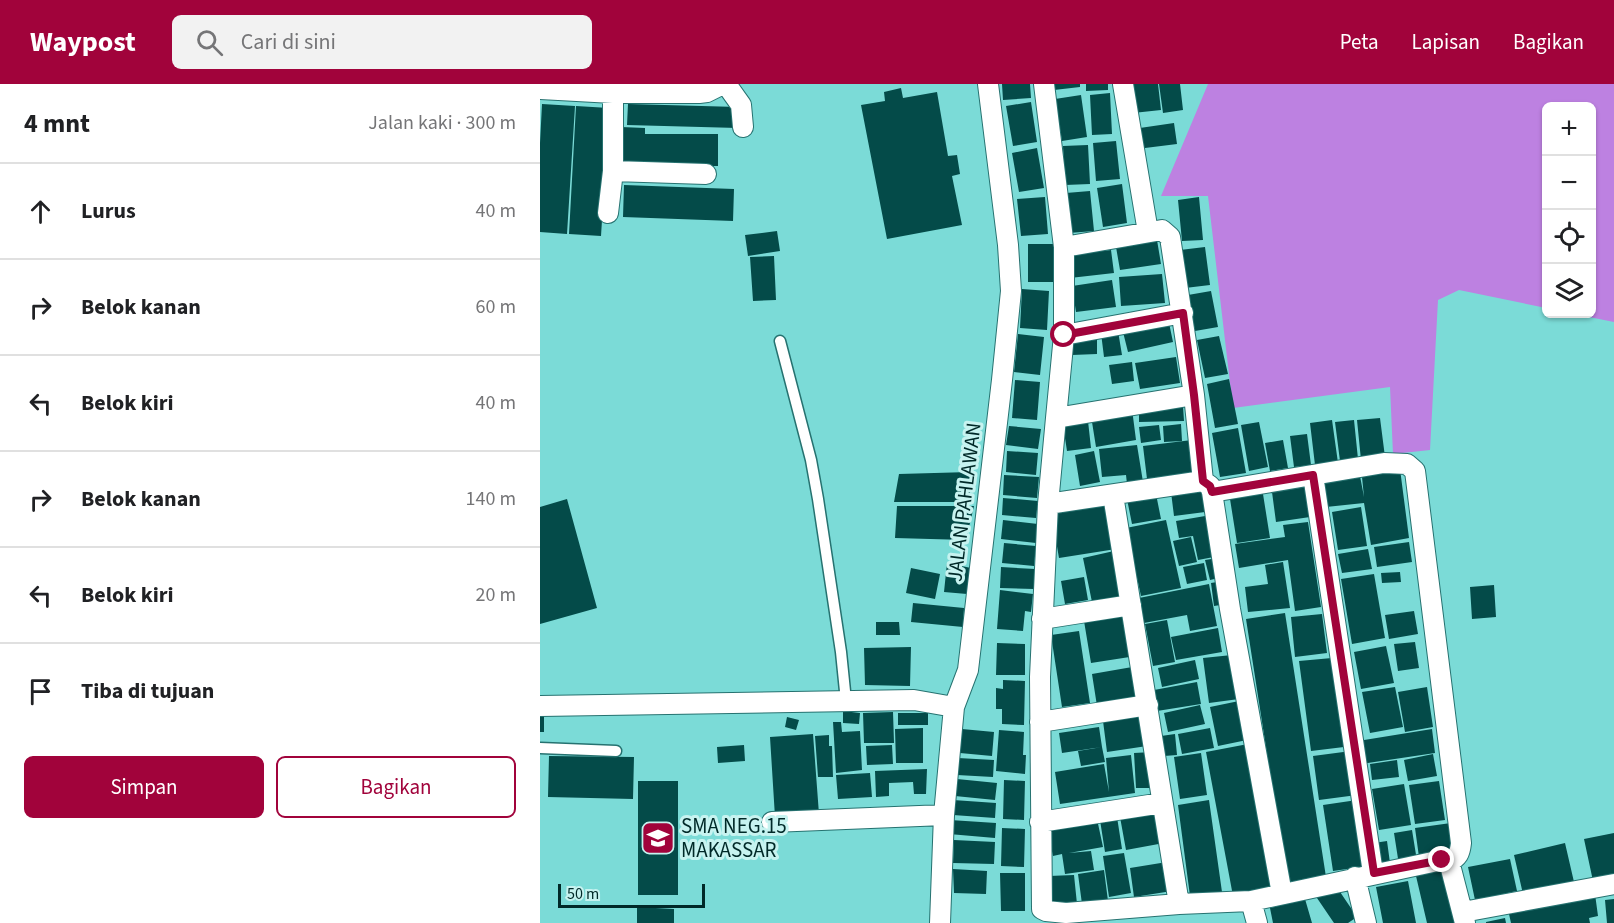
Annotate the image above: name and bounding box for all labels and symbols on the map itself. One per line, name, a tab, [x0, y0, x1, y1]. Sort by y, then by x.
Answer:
route start	[1050, 321, 1076, 347]
street label: JALAN PAHLAWAN	[939, 421, 989, 583]
place label: SMA NEG.15 MAKASSAR	[681, 811, 787, 865]
school or university icon: SMA NEG.15 MAKASSAR	[640, 820, 676, 856]
route end	[1428, 846, 1454, 872]
scale bar	[558, 881, 705, 908]

